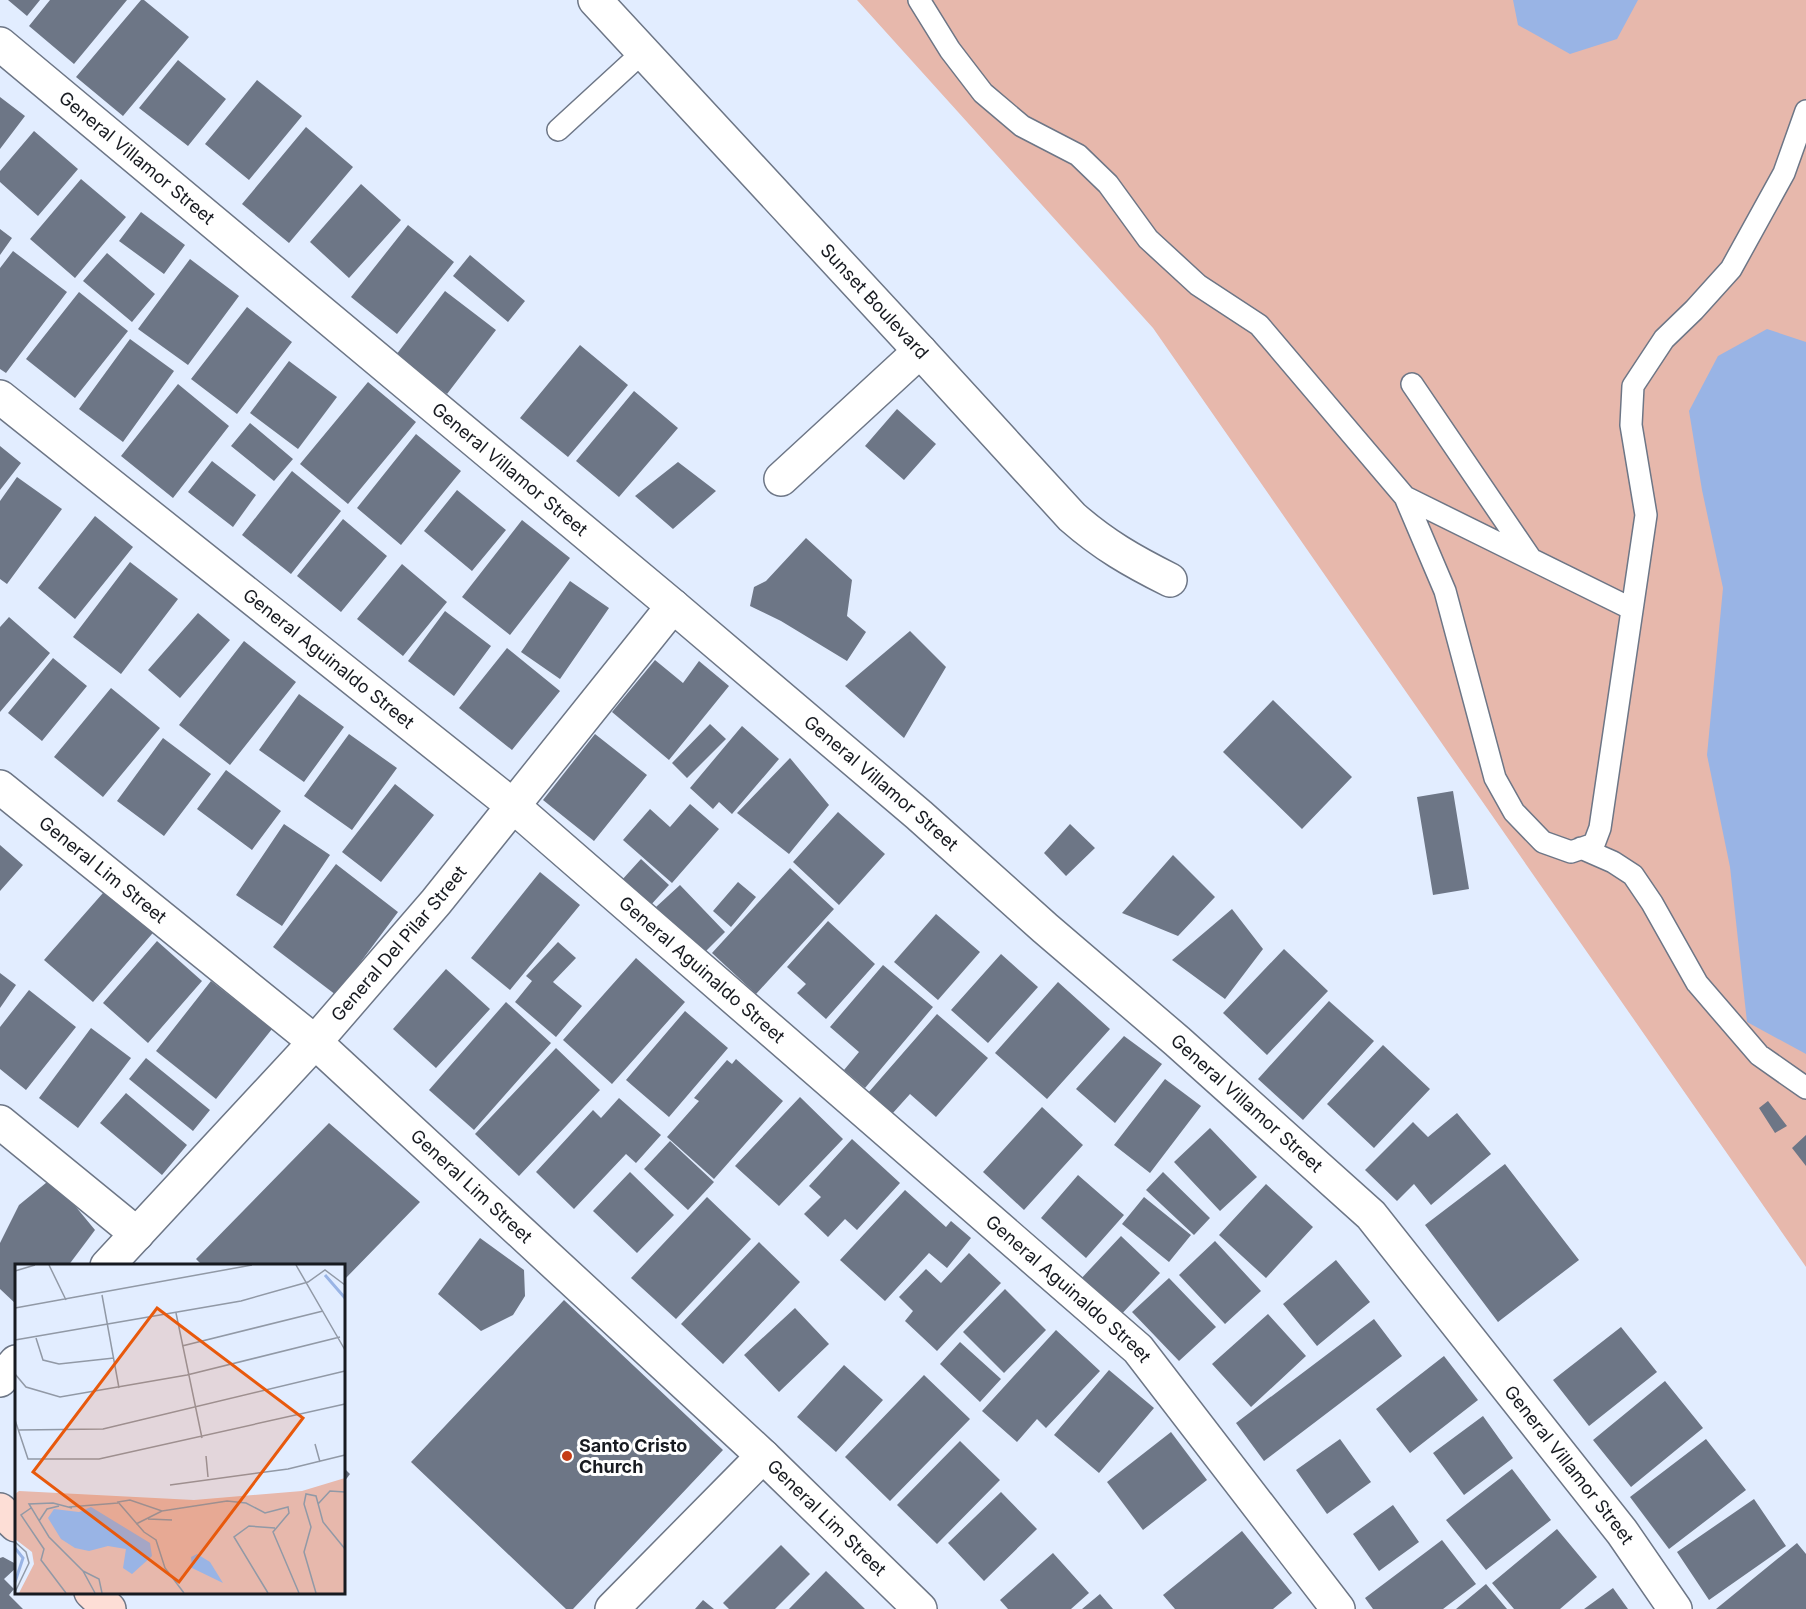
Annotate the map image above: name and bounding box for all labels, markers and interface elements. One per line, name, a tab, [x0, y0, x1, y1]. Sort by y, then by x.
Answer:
street label: General Villamor Street	[55, 87, 219, 229]
street label: Sunset Boulevard	[816, 239, 933, 363]
street label: General Villamor Street	[428, 398, 592, 540]
street label: General Aguinaldo Street	[239, 584, 419, 733]
street label: General Villamor Street	[800, 711, 963, 855]
street label: General Lim Street	[35, 812, 171, 927]
street label: General Del Pilar Street	[327, 862, 471, 1025]
street label: General Aguinaldo Street	[615, 892, 789, 1047]
street label: General Villamor Street	[1167, 1030, 1327, 1176]
street label: General Lim Street	[407, 1125, 537, 1247]
street label: General Aguinaldo Street	[982, 1211, 1156, 1367]
inset map	[15, 1264, 345, 1594]
street label: General Villamor Street	[1500, 1381, 1638, 1548]
place label: Santo Cristo Church	[579, 1435, 687, 1477]
marker: Santo Cristo Church	[560, 1449, 574, 1463]
street label: General Lim Street	[763, 1455, 891, 1580]

